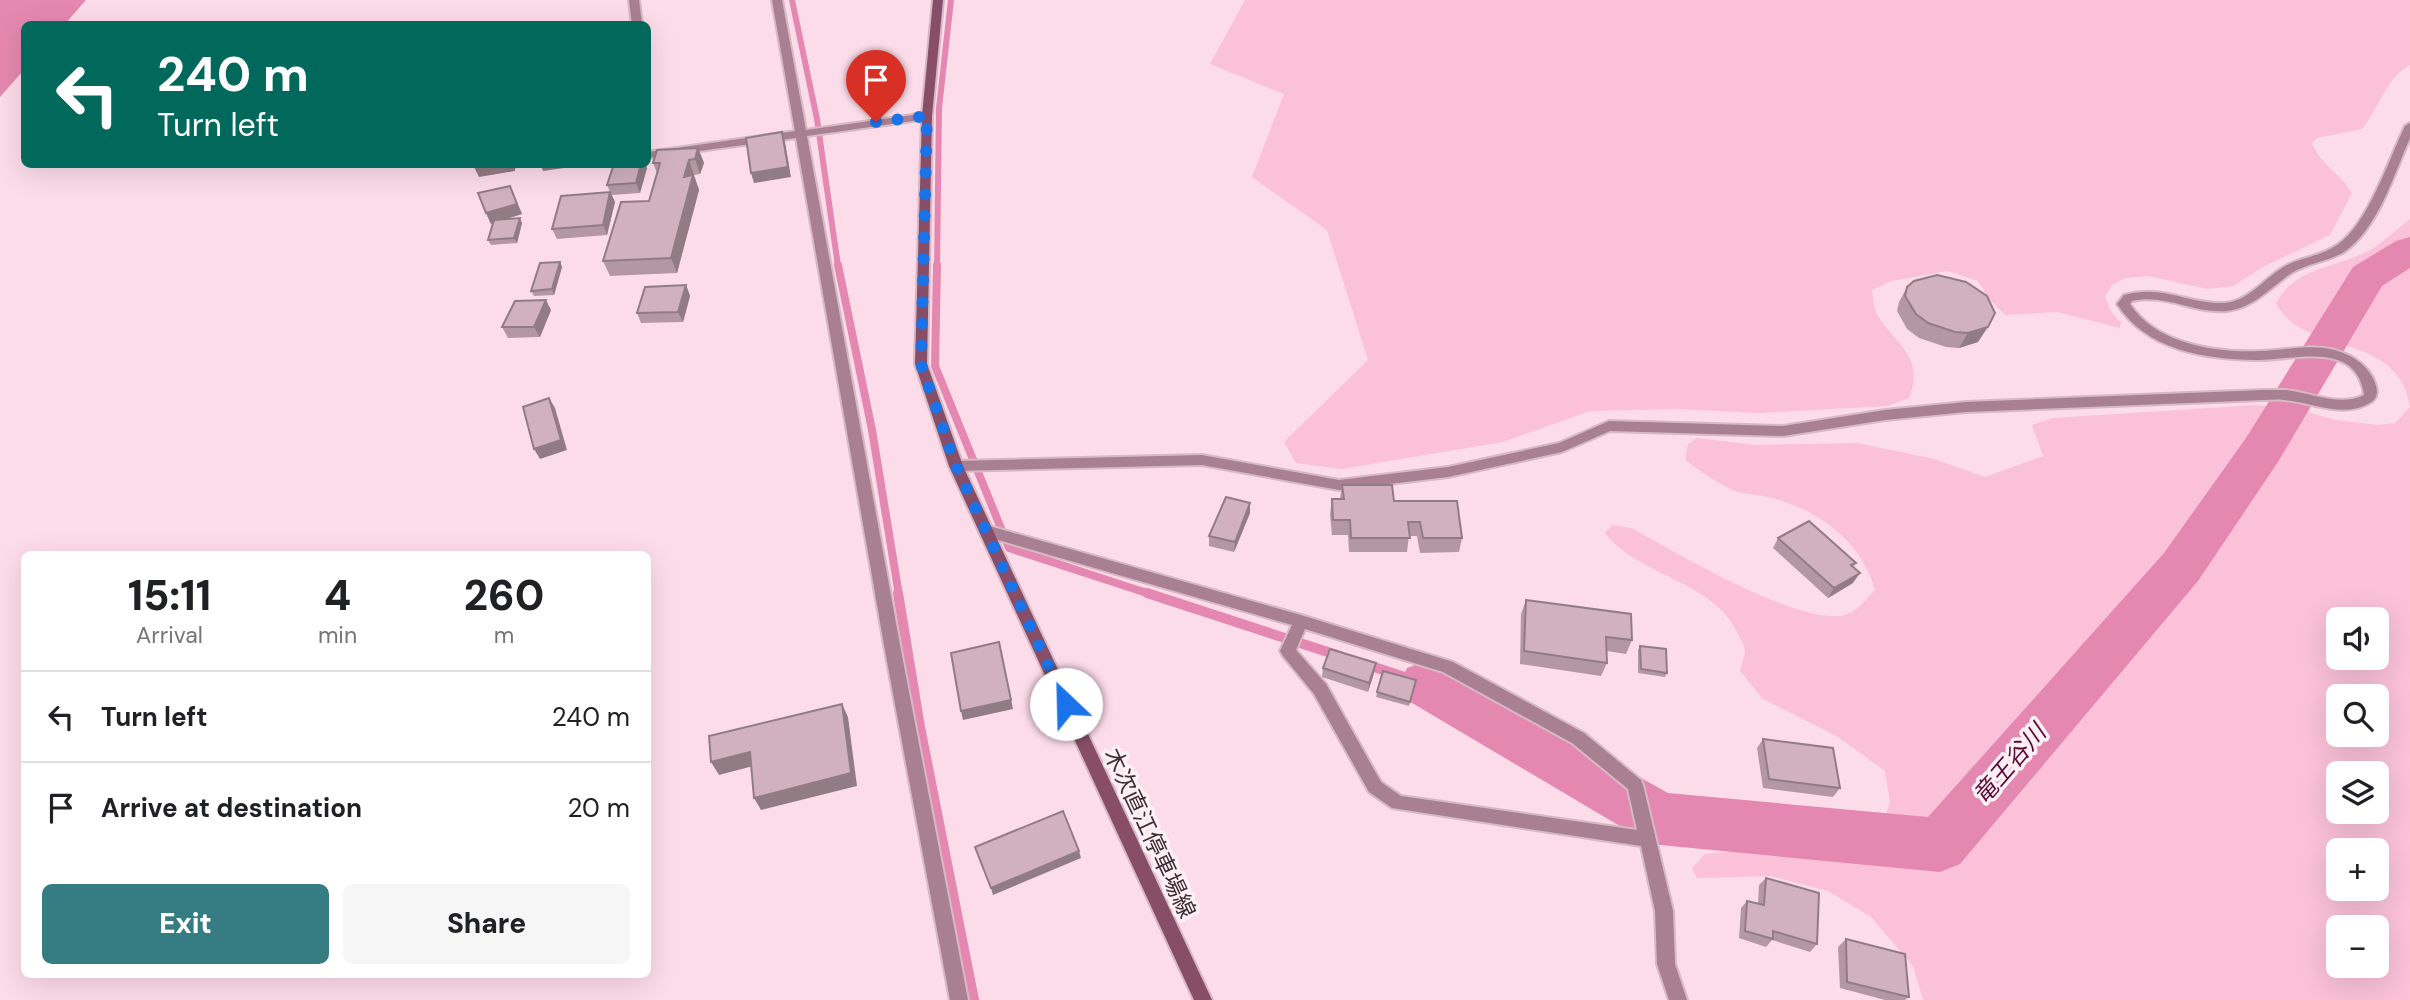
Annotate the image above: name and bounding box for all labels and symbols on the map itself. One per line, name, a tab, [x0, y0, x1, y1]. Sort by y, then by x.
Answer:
pin	[846, 50, 906, 122]
position arrow	[1029, 667, 1103, 741]
water label: 竜王谷川	[1966, 715, 2054, 810]
street label: 木次直江停車場線	[1098, 743, 1202, 923]

